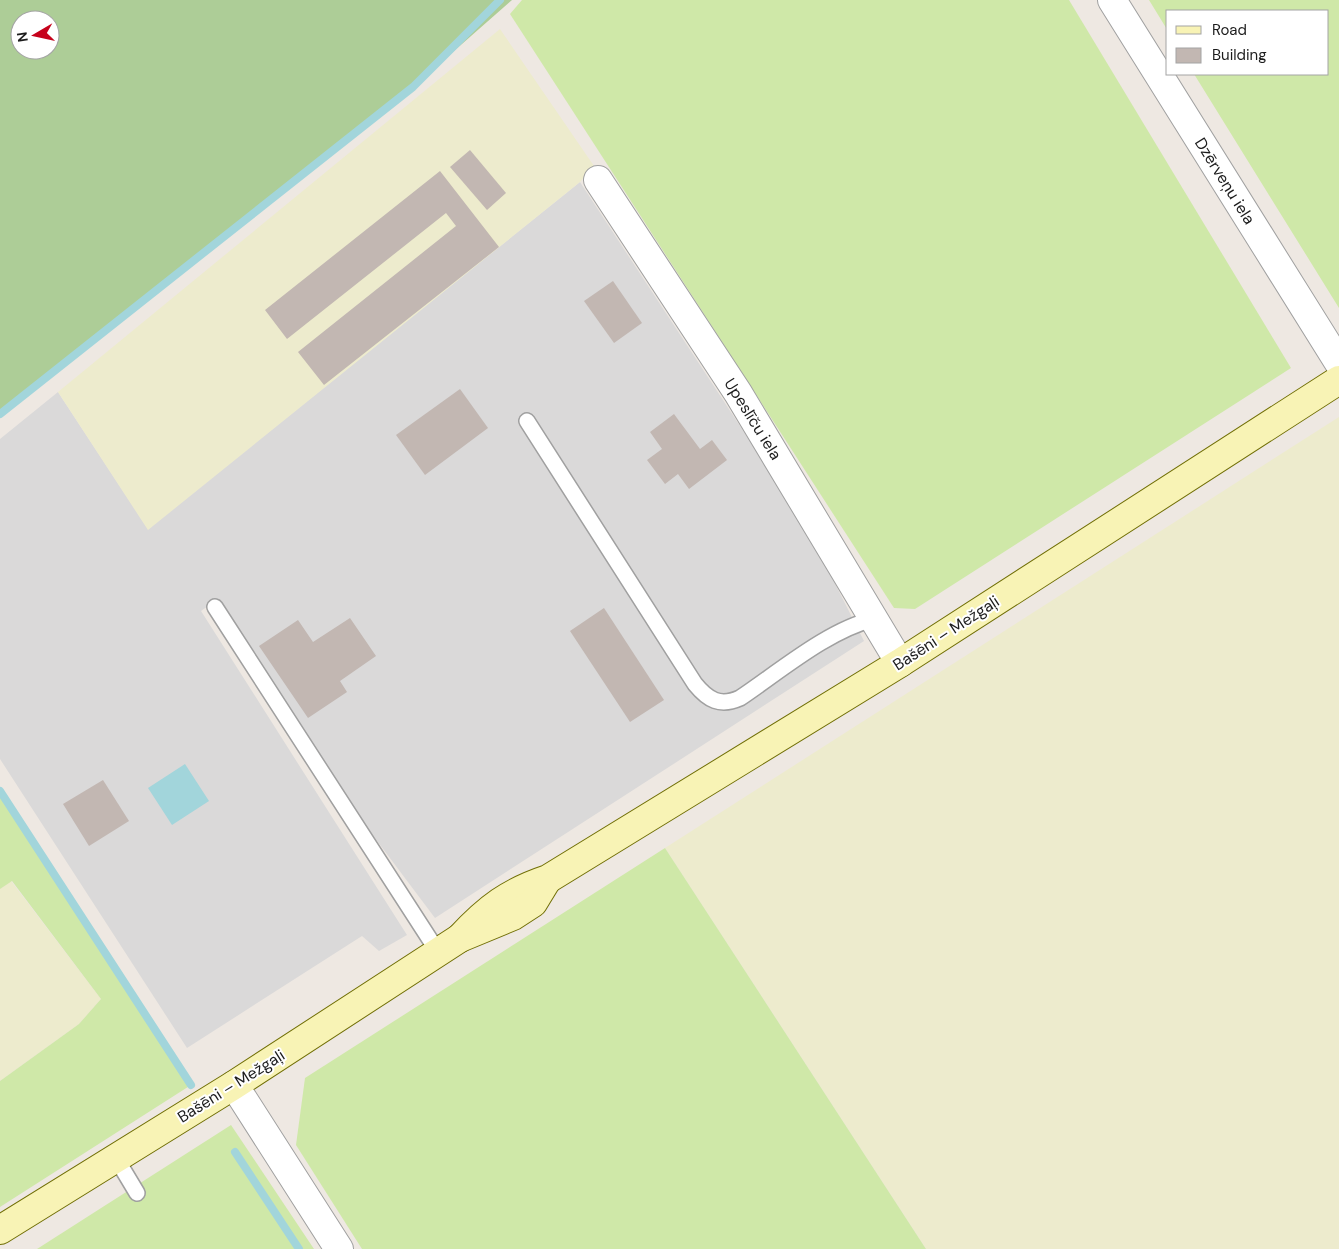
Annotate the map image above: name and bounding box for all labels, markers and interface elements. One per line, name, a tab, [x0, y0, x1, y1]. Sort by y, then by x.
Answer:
north arrow	[10, 10, 60, 60]
legend	[1166, 10, 1329, 75]
text: Road	[1212, 20, 1247, 40]
text: N	[12, 31, 32, 43]
text: Building	[1212, 45, 1267, 65]
street label: Dzērveņu iela	[1190, 134, 1260, 228]
street label: Upeslīču iela	[720, 374, 786, 464]
street label: Bašēni – Mežgaļi	[889, 591, 1003, 675]
street label: Bašēni – Mežgaļi	[173, 1045, 289, 1127]

